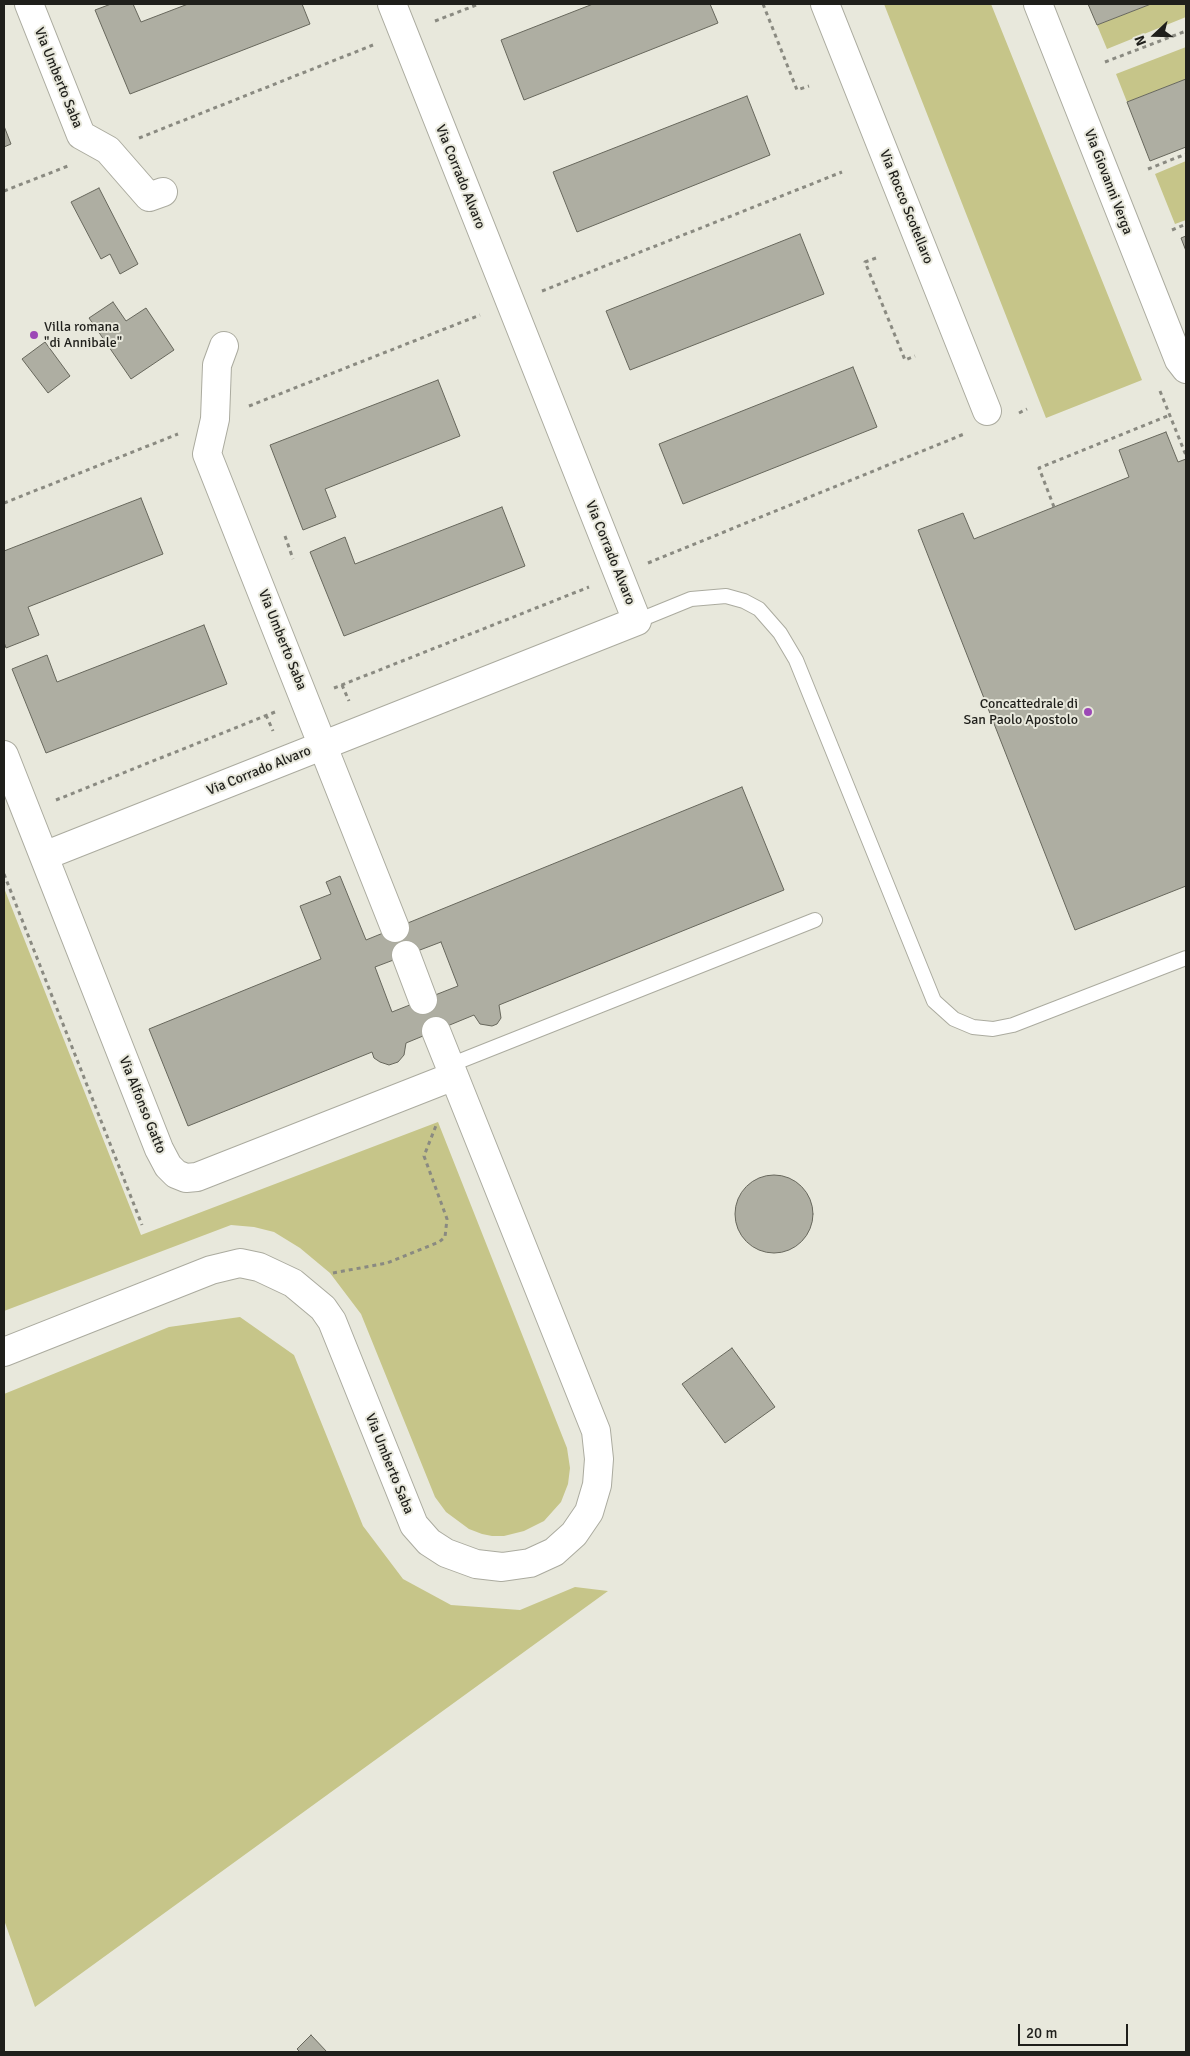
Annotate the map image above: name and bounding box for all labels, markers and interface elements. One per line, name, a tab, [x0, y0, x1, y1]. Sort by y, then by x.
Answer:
north arrow	[1130, 10, 1180, 60]
street label: Via Umberto Saba	[30, 25, 86, 131]
text: N	[1131, 33, 1150, 48]
street label: Via Corrado Alvaro	[431, 123, 489, 231]
street label: Via Giovanni Verga	[1080, 127, 1136, 237]
street label: Via Rocco Scotellaro	[875, 148, 937, 266]
place label: Villa romana "di Annibale"	[44, 319, 122, 352]
marker: Villa romana "di Annibale"	[28, 329, 40, 341]
street label: Via Corrado Alvaro	[581, 499, 639, 607]
street label: Via Umberto Saba	[254, 587, 310, 693]
place label: Concattedrale di San Paolo Apostolo	[963, 696, 1078, 729]
marker: Concattedrale di San Paolo Apostolo	[1082, 706, 1094, 718]
street label: Via Corrado Alvaro	[205, 742, 313, 800]
street label: Via Alfonso Gatto	[115, 1054, 169, 1156]
street label: Via Umberto Saba	[361, 1411, 417, 1517]
scale bar	[1020, 2014, 1130, 2046]
text: 20 m	[1026, 2024, 1057, 2042]

